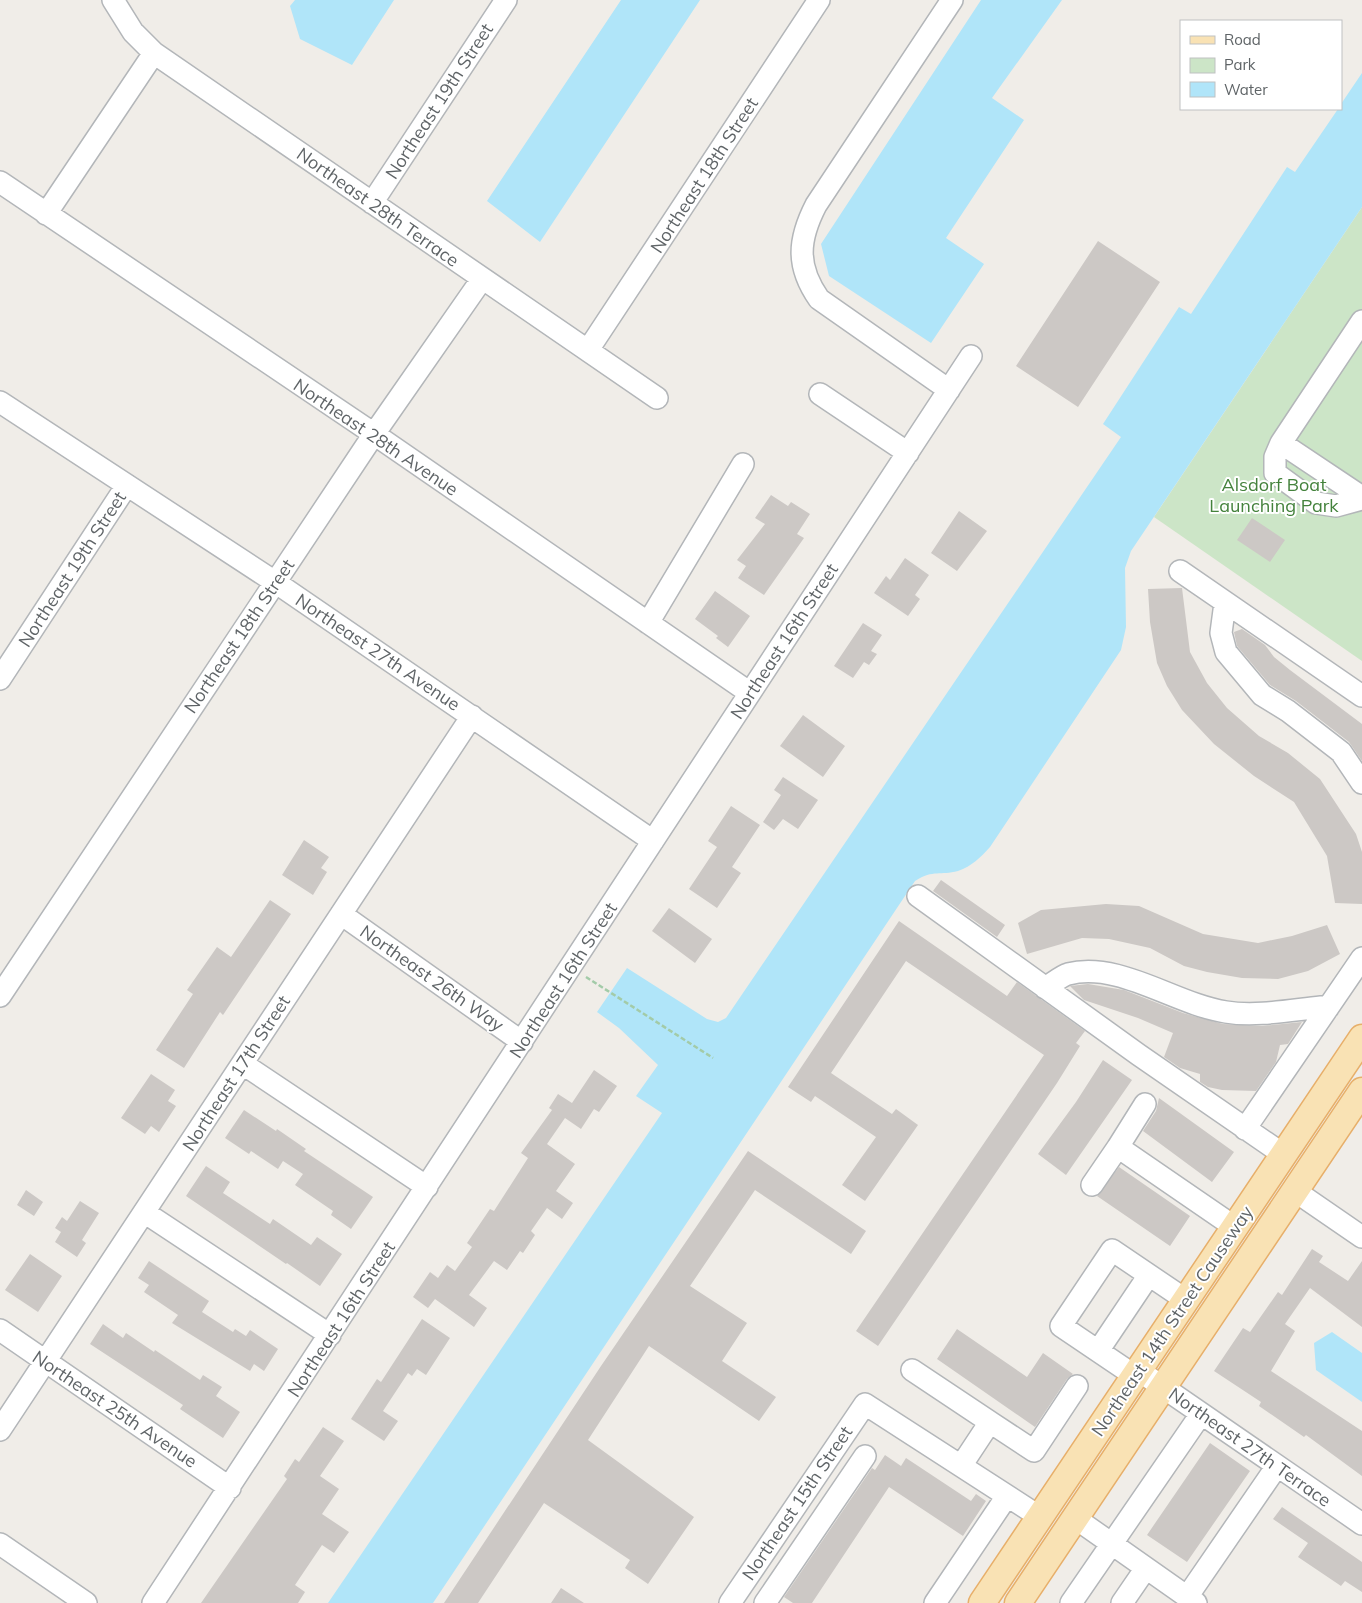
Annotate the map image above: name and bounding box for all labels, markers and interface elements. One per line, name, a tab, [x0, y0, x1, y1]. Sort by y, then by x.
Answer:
street label: Northeast 19th Street	[380, 19, 498, 183]
legend	[1180, 20, 1342, 110]
text: Road	[1224, 30, 1261, 49]
text: Park	[1224, 55, 1256, 74]
text: Water	[1224, 80, 1268, 99]
street label: Northeast 18th Street	[645, 93, 763, 257]
street label: Northeast 28th Terrace	[292, 142, 464, 272]
street label: Northeast 28th Avenue	[289, 373, 463, 501]
park label: Alsdorf Boat Launching Park	[1209, 473, 1339, 517]
street label: Northeast 19th Street	[13, 487, 131, 651]
street label: Northeast 18th Street	[179, 555, 299, 717]
street label: Northeast 16th Street	[725, 559, 843, 723]
street label: Northeast 27th Avenue	[291, 588, 465, 716]
street label: Northeast 16th Street	[504, 898, 622, 1062]
street label: Northeast 26th Way	[356, 920, 509, 1037]
street label: Northeast 17th Street	[177, 991, 295, 1155]
street label: Northeast 14th Street Causeway	[1086, 1201, 1258, 1441]
street label: Northeast 16th Street	[282, 1237, 400, 1401]
street label: Northeast 25th Avenue	[28, 1345, 202, 1473]
street label: Northeast 27th Terrace	[1164, 1382, 1336, 1512]
street label: Northeast 15th Street	[737, 1422, 857, 1584]

